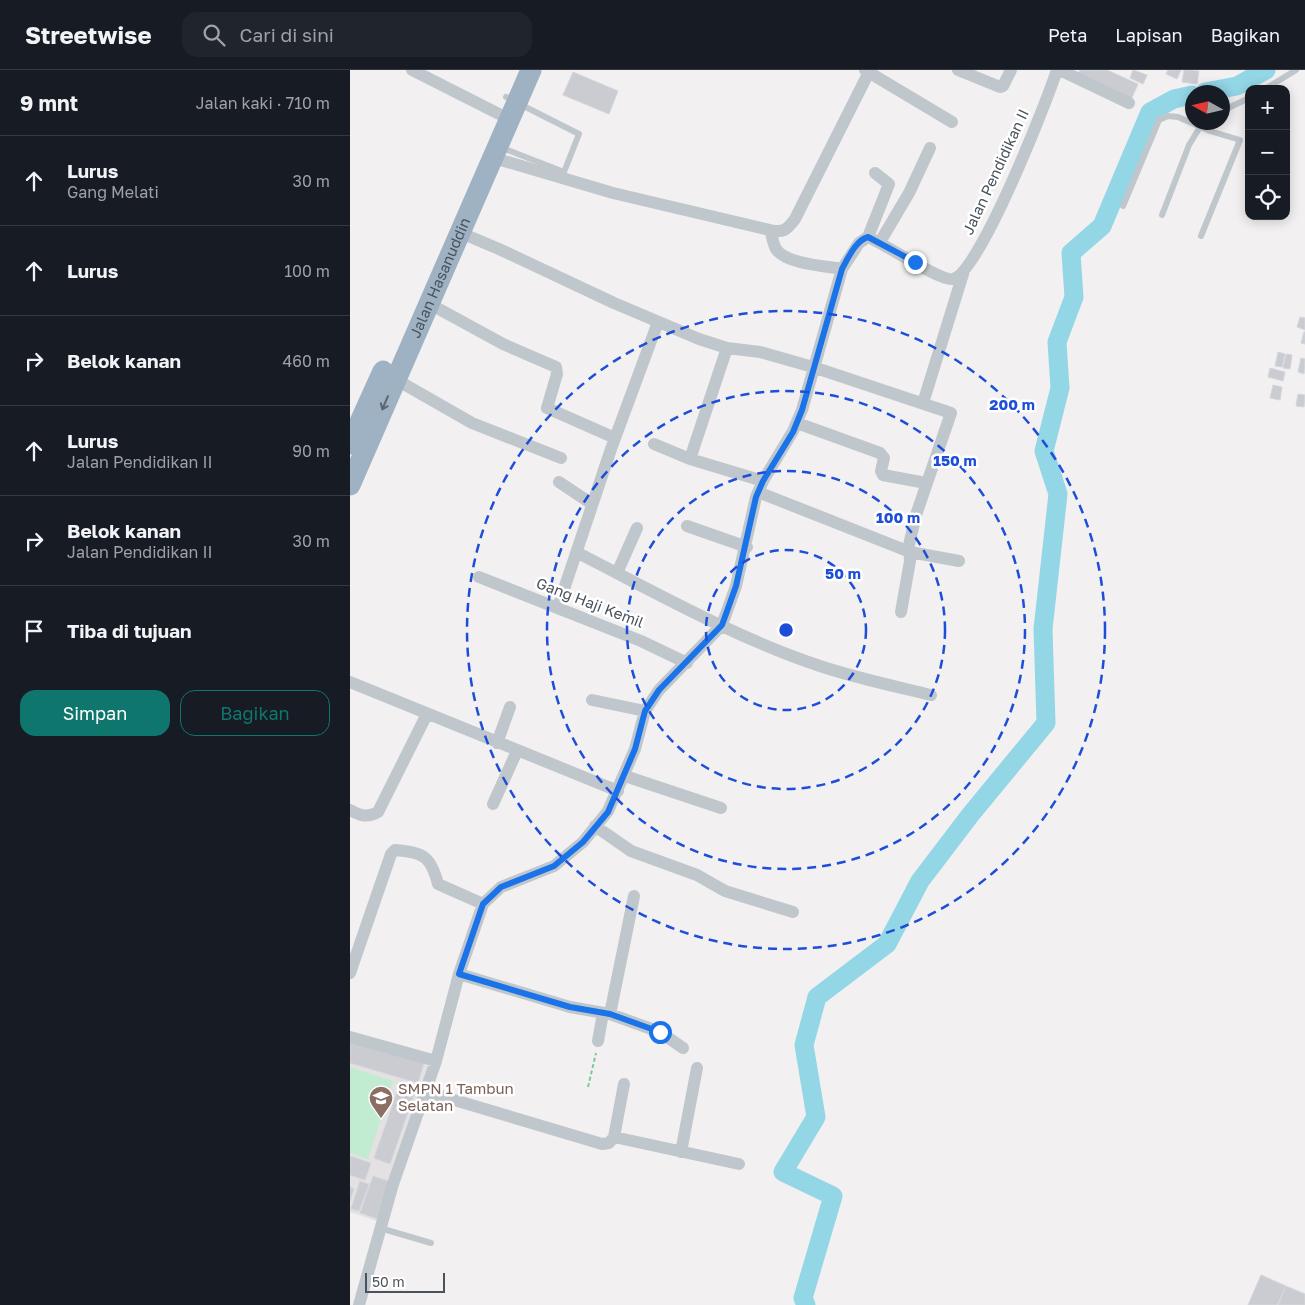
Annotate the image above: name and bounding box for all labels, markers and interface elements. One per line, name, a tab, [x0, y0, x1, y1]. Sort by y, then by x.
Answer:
search box	[182, 12, 532, 57]
text: Streetwise	[25, 20, 152, 49]
icon: search	[200, 21, 228, 49]
text: Cari di sini	[240, 23, 334, 46]
text: Peta	[1048, 24, 1087, 46]
text: Lapisan	[1115, 24, 1183, 46]
text: Bagikan	[1211, 24, 1280, 46]
north arrow	[1185, 85, 1230, 130]
map controls	[1245, 85, 1290, 220]
button: +	[1245, 85, 1290, 130]
text: 9 mnt	[20, 90, 78, 116]
text: Jalan kaki · 710 m	[196, 93, 330, 113]
street label: Jalan Pendidikan II	[958, 106, 1032, 237]
button: −	[1245, 130, 1290, 175]
text: Lurus	[67, 159, 118, 182]
icon: ahead	[20, 167, 48, 195]
text: 30 m	[293, 171, 330, 191]
button: locate	[1245, 175, 1290, 220]
text: Gang Melati	[67, 182, 159, 202]
street label: Jalan Hasanuddin	[405, 215, 474, 340]
route end	[904, 251, 927, 274]
icon: ahead	[20, 257, 48, 285]
text: Lurus	[67, 259, 118, 282]
text: 100 m	[284, 261, 330, 281]
icon: right	[20, 347, 48, 375]
text: Belok kanan	[67, 349, 181, 372]
text: 460 m	[282, 351, 330, 371]
one-way arrow	[379, 395, 389, 410]
text: 200 m	[989, 395, 1035, 413]
text: Lurus	[67, 429, 118, 452]
icon: ahead	[20, 437, 48, 465]
text: 90 m	[292, 441, 330, 461]
text: 150 m	[933, 451, 977, 469]
text: Jalan Pendidikan II	[67, 452, 212, 472]
text: 100 m	[876, 508, 920, 526]
text: Belok kanan	[67, 519, 181, 542]
icon: right	[20, 527, 48, 555]
text: 30 m	[293, 531, 330, 551]
text: Jalan Pendidikan II	[67, 542, 212, 562]
text: 50 m	[825, 564, 861, 582]
street label: Gang Haji Kemil	[534, 573, 647, 631]
icon: arrive	[20, 617, 48, 645]
text: Tiba di tujuan	[67, 619, 192, 642]
centre of rings	[777, 621, 795, 639]
button: Simpan	[20, 690, 170, 736]
button: Bagikan	[180, 690, 330, 736]
route start	[649, 1021, 672, 1044]
place label: SMPN 1 Tambun Selatan	[398, 1079, 514, 1114]
school or university icon: SMPN 1 Tambun Selatan	[368, 1085, 394, 1119]
scale bar	[365, 1270, 445, 1293]
text: 50 m	[372, 1273, 405, 1290]

